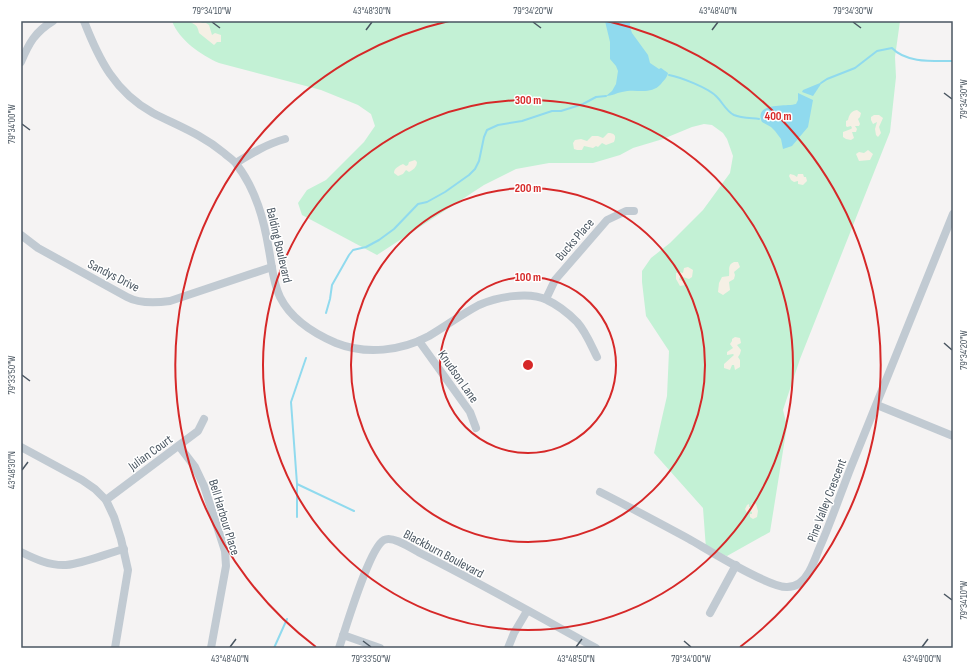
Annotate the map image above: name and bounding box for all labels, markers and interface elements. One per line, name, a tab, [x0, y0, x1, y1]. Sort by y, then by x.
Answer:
text: 79°34'10"W	[193, 5, 232, 17]
text: 43°48'30"N	[353, 5, 391, 17]
text: 79°34'20"W	[513, 5, 553, 17]
text: 43°48'40"N	[699, 5, 737, 17]
text: 79°34'30"W	[833, 5, 873, 17]
text: 79°34'30"W	[958, 79, 970, 119]
text: 300 m	[515, 93, 541, 108]
text: 79°34'00"W	[6, 104, 18, 144]
text: 400 m	[765, 109, 791, 124]
text: 200 m	[515, 181, 541, 196]
street label: Balding Boulevard	[263, 206, 295, 284]
street label: Bucks Place	[552, 215, 598, 264]
street label: Sandys Drive	[85, 256, 142, 296]
text: 100 m	[515, 270, 541, 285]
text: 79°34'20"W	[958, 330, 970, 370]
street label: Knudson Lane	[434, 347, 482, 406]
text: 79°33'50"W	[6, 355, 18, 395]
centre of rings	[521, 358, 535, 372]
street label: Julian Court	[125, 431, 176, 475]
text: 43°48'30"N	[6, 451, 18, 489]
street label: Pine Valley Crescent	[804, 456, 850, 544]
street label: Bell Harbour Place	[205, 477, 243, 557]
street label: Blackburn Boulevard	[401, 526, 486, 582]
text: 79°34'10"W	[958, 580, 970, 619]
text: 43°48'40"N	[211, 653, 249, 665]
text: 79°33'50"W	[351, 653, 391, 665]
text: 43°48'50"N	[557, 653, 595, 665]
text: 79°34'00"W	[671, 653, 711, 665]
text: 43°49'00"N	[903, 653, 941, 665]

